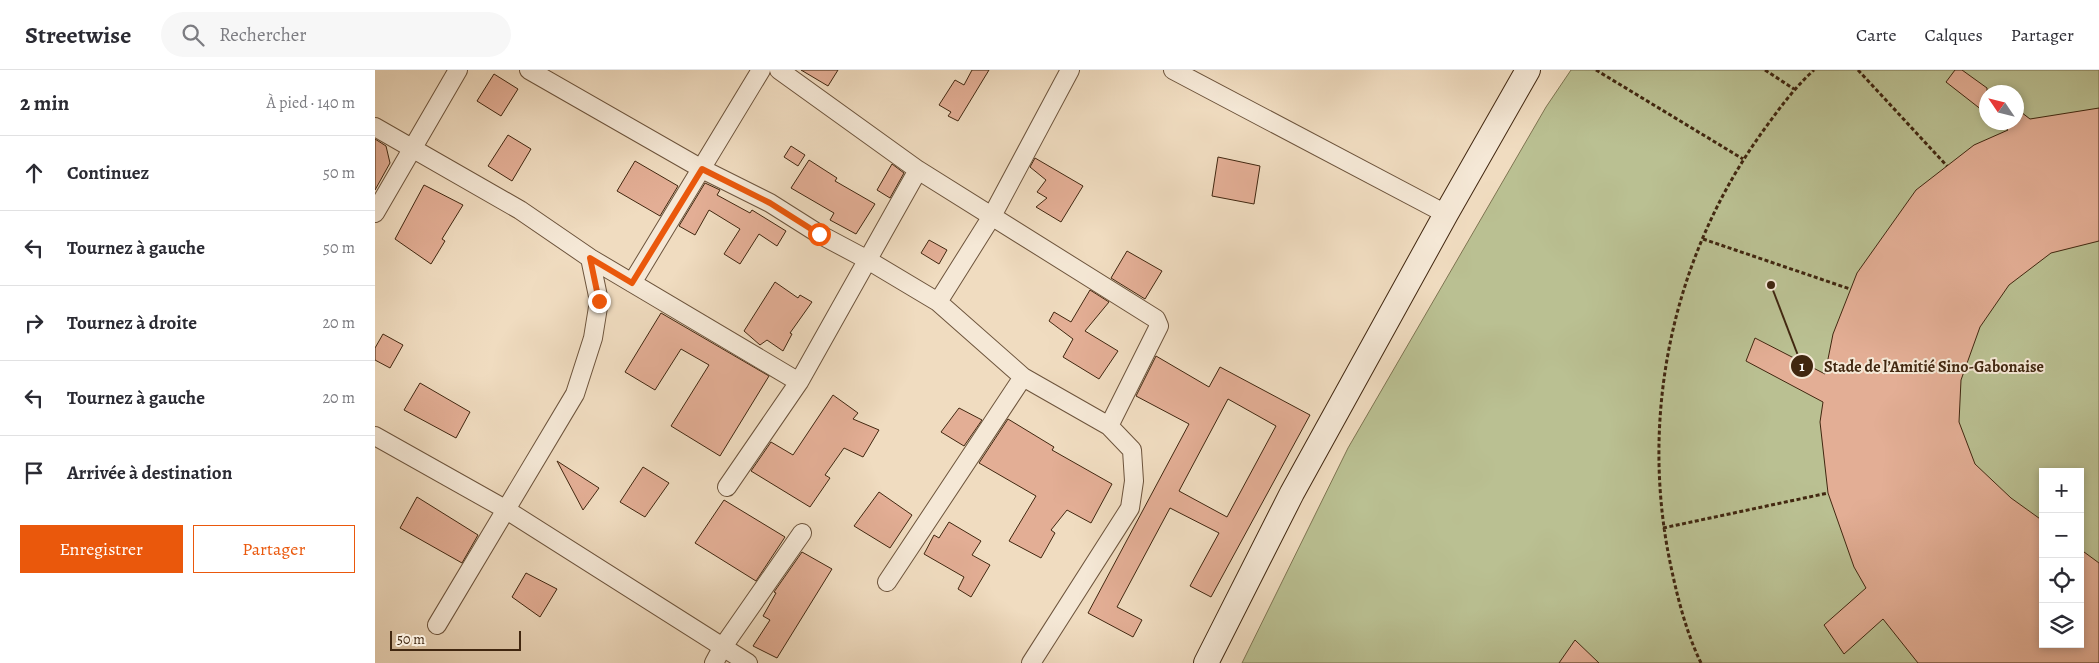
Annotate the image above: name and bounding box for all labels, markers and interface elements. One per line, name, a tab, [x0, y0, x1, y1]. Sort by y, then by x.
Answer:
search box	[161, 12, 511, 57]
text: Streetwise	[25, 19, 131, 51]
icon: search	[179, 21, 207, 49]
text: Rechercher	[219, 22, 307, 48]
text: Carte	[1856, 23, 1896, 47]
text: Calques	[1924, 23, 1983, 47]
text: Partager	[2011, 23, 2074, 47]
north arrow	[1979, 85, 2024, 130]
text: 2 min	[20, 89, 69, 117]
text: À pied · 140 m	[267, 92, 355, 114]
icon: ahead	[20, 159, 48, 187]
text: Continuez	[67, 160, 149, 186]
text: 50 m	[323, 162, 355, 184]
route start	[808, 223, 831, 246]
icon: left	[20, 234, 48, 262]
text: Tournez à gauche	[67, 235, 205, 261]
text: 50 m	[323, 237, 355, 259]
route end	[588, 290, 611, 313]
icon: right	[20, 309, 48, 337]
text: Tournez à droite	[67, 310, 197, 336]
text: 20 m	[322, 312, 355, 334]
callout: Stade de l’Amitié Sino-Gabonaise	[1789, 350, 2054, 381]
text: 1	[1799, 356, 1805, 376]
text: Stade de l’Amitié Sino-Gabonaise	[1824, 356, 2044, 378]
icon: left	[20, 384, 48, 412]
text: Tournez à gauche	[67, 385, 205, 411]
text: 20 m	[322, 387, 355, 409]
icon: arrive	[20, 459, 48, 487]
text: Arrivée à destination	[67, 460, 232, 486]
map controls	[2039, 468, 2084, 648]
button: +	[2039, 468, 2084, 513]
button: −	[2039, 513, 2084, 558]
button: Enregistrer	[20, 525, 183, 573]
button: Partager	[193, 525, 355, 573]
button: locate	[2039, 558, 2084, 603]
button: layers	[2039, 603, 2084, 648]
scale bar	[390, 628, 521, 651]
text: 50 m	[397, 630, 425, 649]

